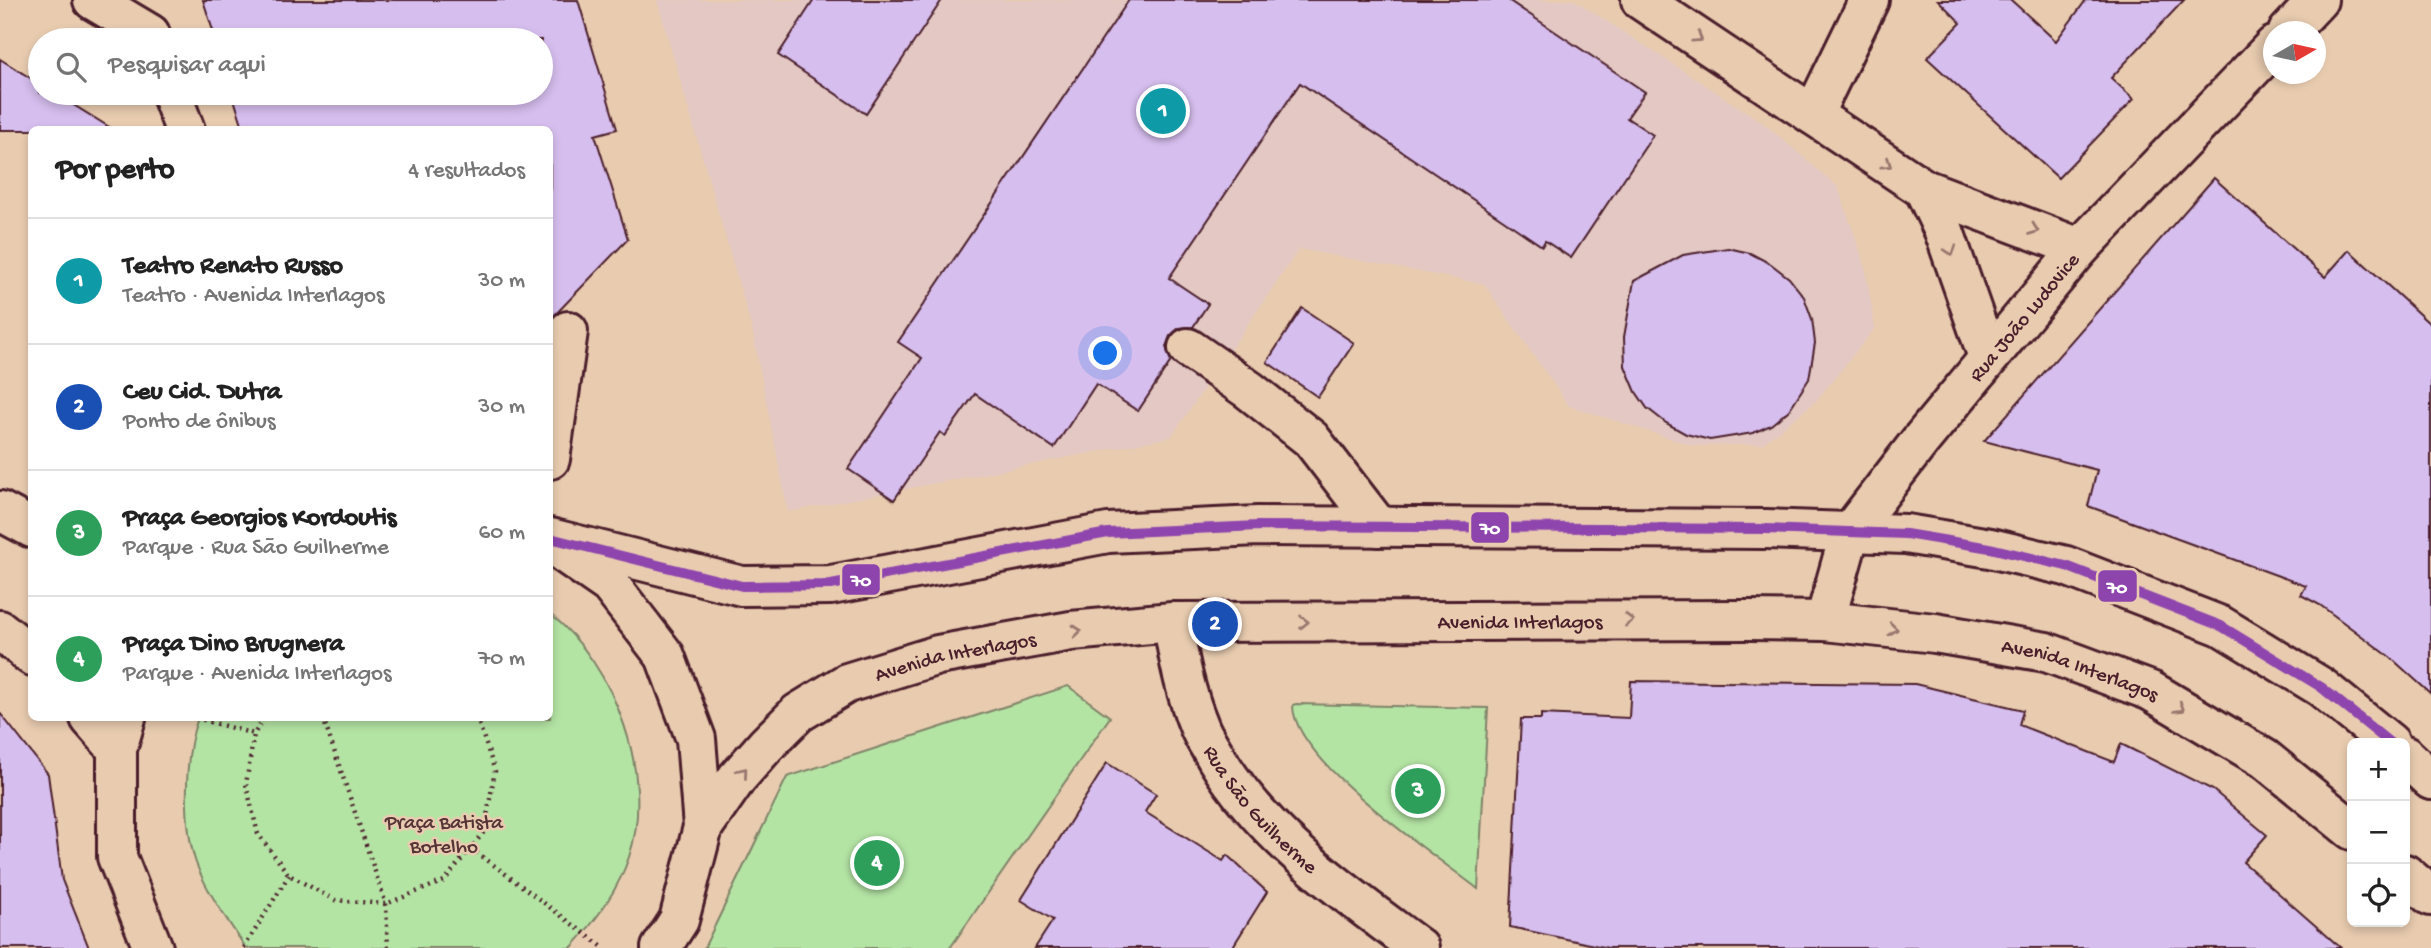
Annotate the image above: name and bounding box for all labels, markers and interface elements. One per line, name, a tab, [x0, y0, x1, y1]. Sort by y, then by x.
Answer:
north arrow	[2263, 21, 2326, 84]
search box	[28, 28, 553, 105]
one-way arrow	[1690, 30, 1703, 42]
icon: search	[52, 48, 90, 86]
text: Pesquisar aqui	[108, 51, 266, 82]
pin: 1	[1140, 85, 1186, 137]
text: Por perto	[56, 154, 175, 189]
one-way arrow	[1880, 156, 1893, 169]
text: 4 resultados	[408, 158, 525, 185]
one-way arrow	[2027, 222, 2039, 236]
one-way arrow	[1943, 245, 1957, 257]
street label: Rua João Ludovice	[1965, 248, 2087, 388]
text: Teatro Renato Russo	[123, 252, 343, 283]
text: 1	[74, 268, 84, 295]
text: 30 m	[478, 268, 525, 295]
text: Teatro · Avenida Interlagos	[123, 283, 384, 310]
your location	[1088, 336, 1122, 370]
text: Ceu Cid. Dutra	[123, 378, 282, 409]
text: 2	[73, 394, 85, 421]
text: 30 m	[478, 394, 525, 421]
text: Ponto de ônibus	[123, 409, 275, 436]
text: Praça Georgios Kordoutis	[123, 504, 396, 535]
line badge: 70	[1470, 511, 1510, 544]
text: 70	[1479, 519, 1501, 542]
text: 3	[73, 520, 85, 547]
text: 60 m	[479, 520, 525, 547]
text: Parque · Rua São Guilherme	[123, 535, 389, 562]
line badge: 70	[841, 563, 881, 596]
line badge: 70	[2097, 569, 2138, 603]
text: 70	[850, 571, 872, 594]
text: 70	[2106, 578, 2128, 601]
pin: 2	[1192, 598, 1238, 650]
street label: Avenida Interlagos	[1438, 612, 1604, 637]
one-way arrow	[1624, 612, 1635, 628]
one-way arrow	[1299, 614, 1309, 630]
one-way arrow	[1887, 621, 1899, 636]
one-way arrow	[1071, 623, 1082, 638]
street label: Avenida Interlagos	[872, 628, 1039, 690]
text: Praça Dino Brugnera	[123, 630, 344, 661]
street label: Avenida Interlagos	[1999, 636, 2164, 710]
text: 4	[74, 646, 84, 673]
text: 70 m	[478, 646, 525, 673]
text: Parque · Avenida Interlagos	[123, 661, 392, 688]
one-way arrow	[2173, 700, 2186, 713]
map controls	[2347, 738, 2410, 927]
button: +	[2347, 738, 2410, 801]
street label: Rua São Guilherme	[1196, 742, 1322, 882]
pin: 3	[1395, 765, 1441, 817]
one-way arrow	[734, 767, 747, 780]
button: −	[2347, 801, 2410, 864]
park label: Praça Batista Botelho	[384, 812, 504, 861]
pin: 4	[854, 837, 900, 889]
button: locate	[2347, 864, 2410, 927]

